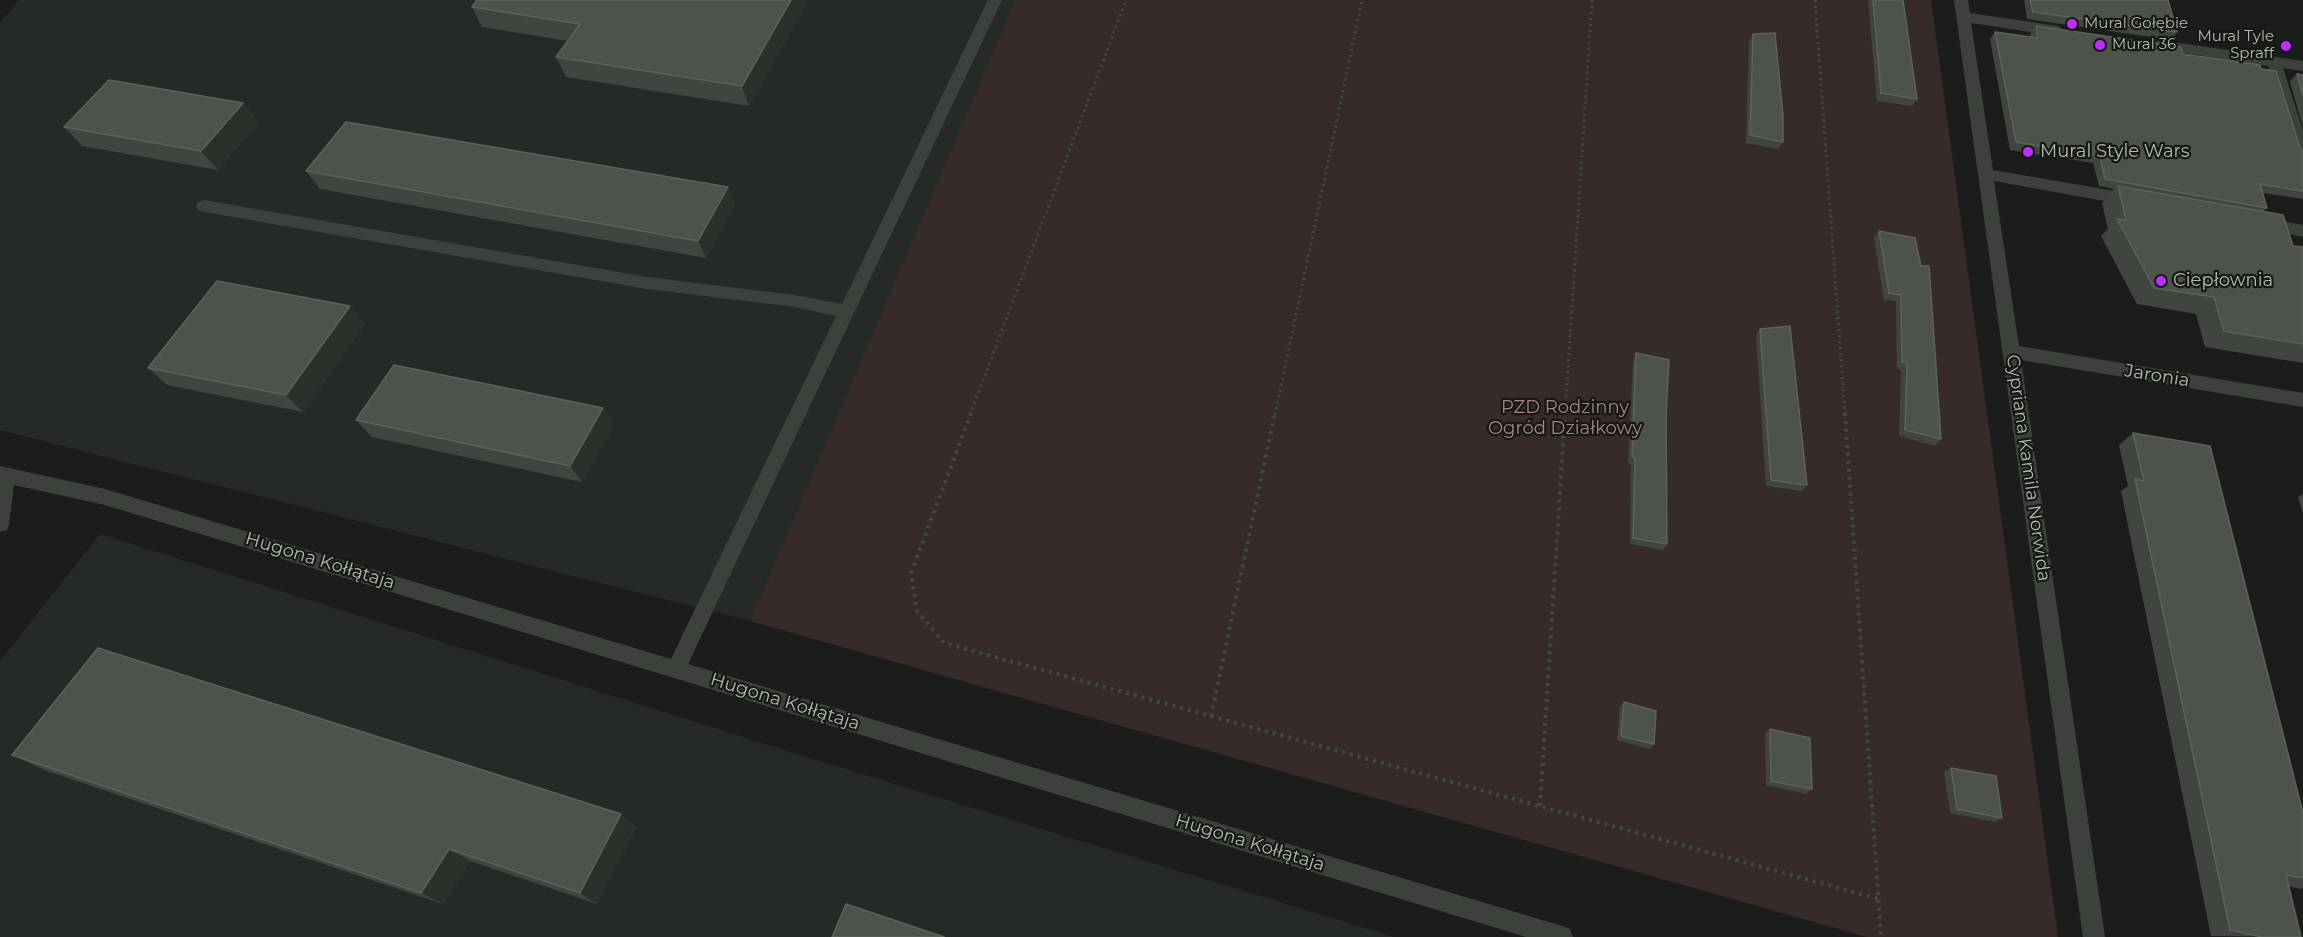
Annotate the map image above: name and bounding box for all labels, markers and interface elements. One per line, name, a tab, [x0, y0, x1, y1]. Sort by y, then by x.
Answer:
place label: Mural Gołębie	[2084, 15, 2188, 33]
marker: Mural Gołębie	[2065, 17, 2079, 31]
place label: Mural Tyle Spraff	[2198, 28, 2274, 63]
place label: Mural 36	[2112, 36, 2176, 54]
marker: Mural 36	[2093, 38, 2107, 52]
marker: Mural Tyle Spraff	[2279, 39, 2293, 53]
place label: Mural Style Wars	[2040, 141, 2189, 163]
marker: Mural Style Wars	[2021, 145, 2035, 159]
place label: Ciepłownia	[2173, 270, 2273, 292]
marker: Ciepłownia	[2154, 274, 2168, 288]
street label: Cypriana Kamila Norwida	[2001, 353, 2055, 583]
street label: Jaronia	[2123, 360, 2191, 392]
park label: PZD Rodzinny Ogród Działkowy	[1488, 397, 1642, 440]
street label: Hugona Kołłątaja	[243, 528, 397, 594]
street label: Hugona Kołłątaja	[708, 669, 862, 735]
street label: Hugona Kołłątaja	[1173, 810, 1327, 876]

